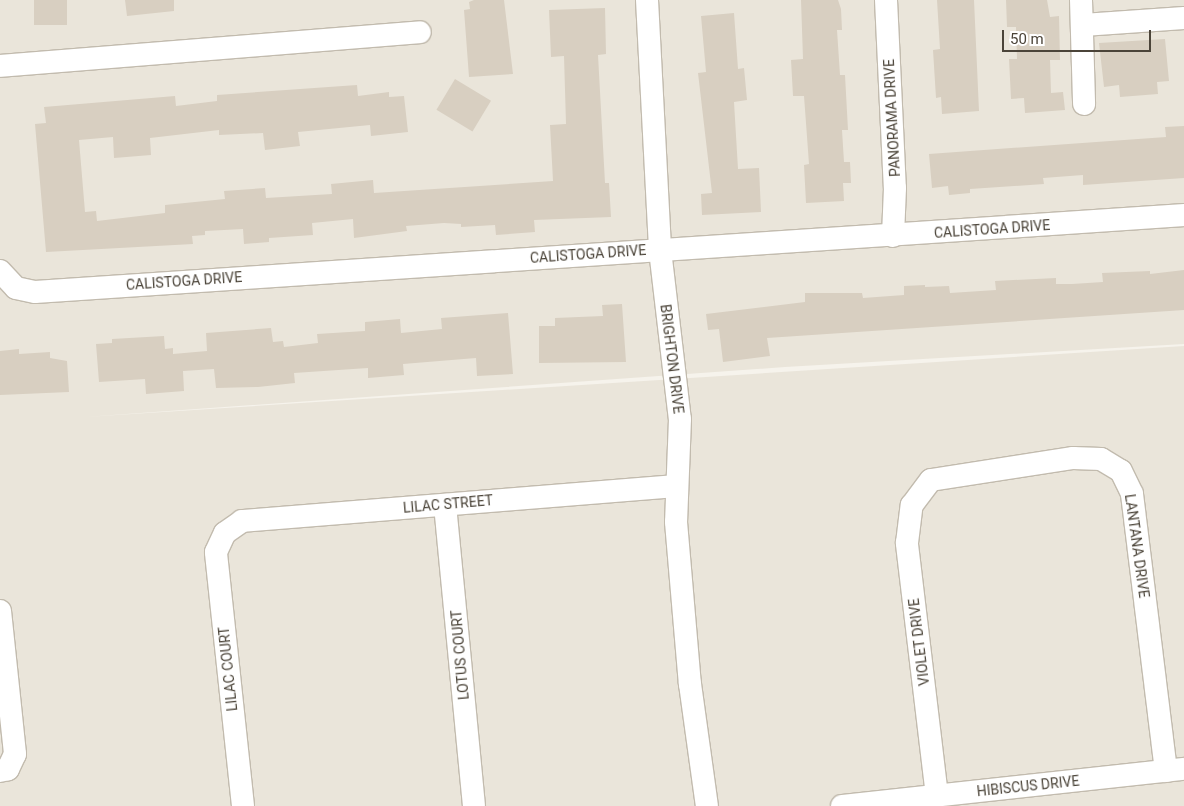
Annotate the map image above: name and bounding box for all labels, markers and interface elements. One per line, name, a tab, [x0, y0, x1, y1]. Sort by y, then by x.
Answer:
scale bar	[1004, 20, 1153, 52]
text: 50 m	[1010, 30, 1044, 48]
street label: PANORAMA DRIVE	[881, 59, 903, 177]
street label: CALISTOGA DRIVE	[933, 217, 1051, 241]
street label: CALISTOGA DRIVE	[529, 242, 647, 266]
street label: CALISTOGA DRIVE	[125, 269, 243, 293]
street label: BRIGHTON DRIVE	[657, 303, 687, 415]
street label: LILAC STREET	[402, 492, 494, 516]
street label: LANTANA DRIVE	[1121, 493, 1153, 599]
street label: VIOLET DRIVE	[905, 597, 933, 687]
street label: LOTUS COURT	[448, 609, 472, 701]
street label: LILAC COURT	[215, 626, 241, 712]
street label: HIBISCUS DRIVE	[976, 772, 1080, 800]

